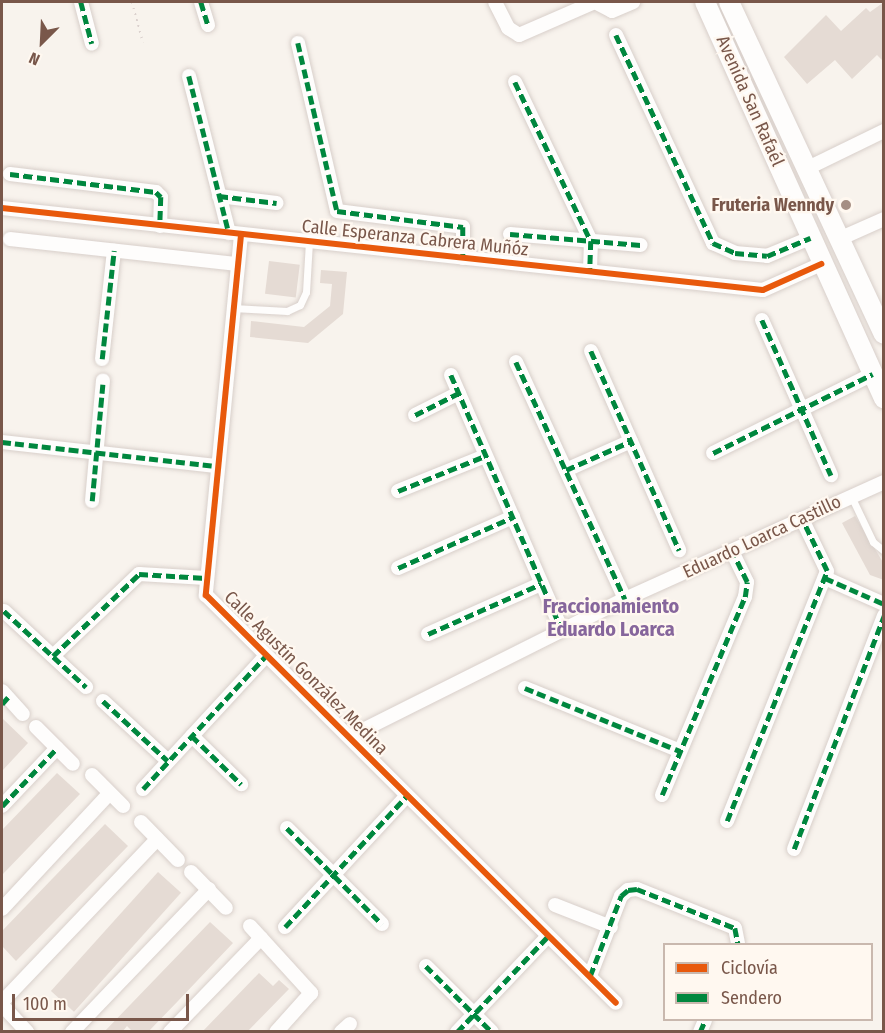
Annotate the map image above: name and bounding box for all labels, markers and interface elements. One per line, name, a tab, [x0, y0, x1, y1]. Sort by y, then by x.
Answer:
north arrow	[12, 12, 72, 72]
street label: Avenida San Rafaél	[712, 32, 788, 170]
text: N	[26, 48, 43, 70]
place label: Fruteria Wenndy	[712, 194, 834, 216]
marker: Fruteria Wenndy	[839, 198, 853, 212]
street label: Calle Esperanza Cabrera Muñóz	[301, 215, 529, 261]
street label: Eduardo Loarca Castillo	[680, 491, 844, 583]
street label: Calle Agustín González Medina	[220, 587, 392, 759]
district label: Fraccionamiento Eduardo Loarca	[543, 594, 679, 641]
legend	[663, 943, 873, 1021]
text: Ciclovía	[721, 957, 778, 979]
scale bar	[15, 982, 192, 1020]
text: Sendero	[721, 987, 782, 1009]
text: 100 m	[23, 993, 67, 1015]

